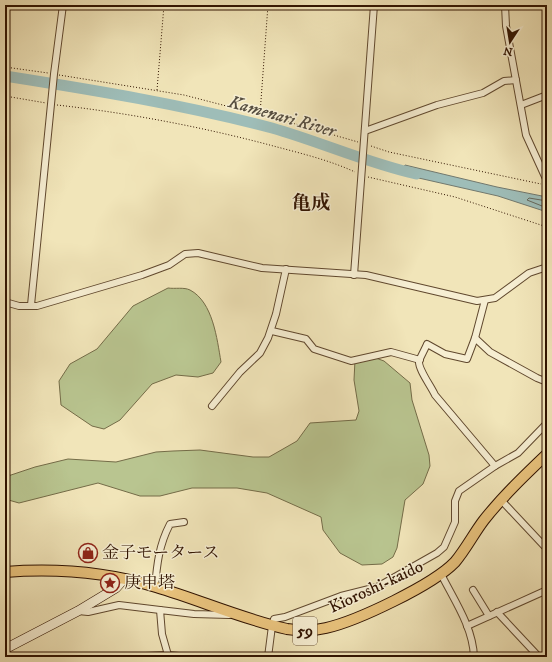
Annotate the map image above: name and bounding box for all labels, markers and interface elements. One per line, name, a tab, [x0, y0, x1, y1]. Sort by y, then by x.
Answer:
north arrow	[490, 22, 530, 62]
text: N	[502, 43, 514, 59]
water label: Kamenari River	[225, 91, 340, 143]
district label: 亀成	[292, 192, 330, 215]
shop icon: 金子モータース	[77, 542, 99, 564]
place label: 金子モータース	[102, 542, 219, 564]
street label: Kioroshi-kaido	[325, 556, 427, 618]
place icon: 庚申塔	[99, 572, 121, 594]
place label: 庚申塔	[124, 572, 175, 594]
road number: 59	[293, 617, 317, 645]

